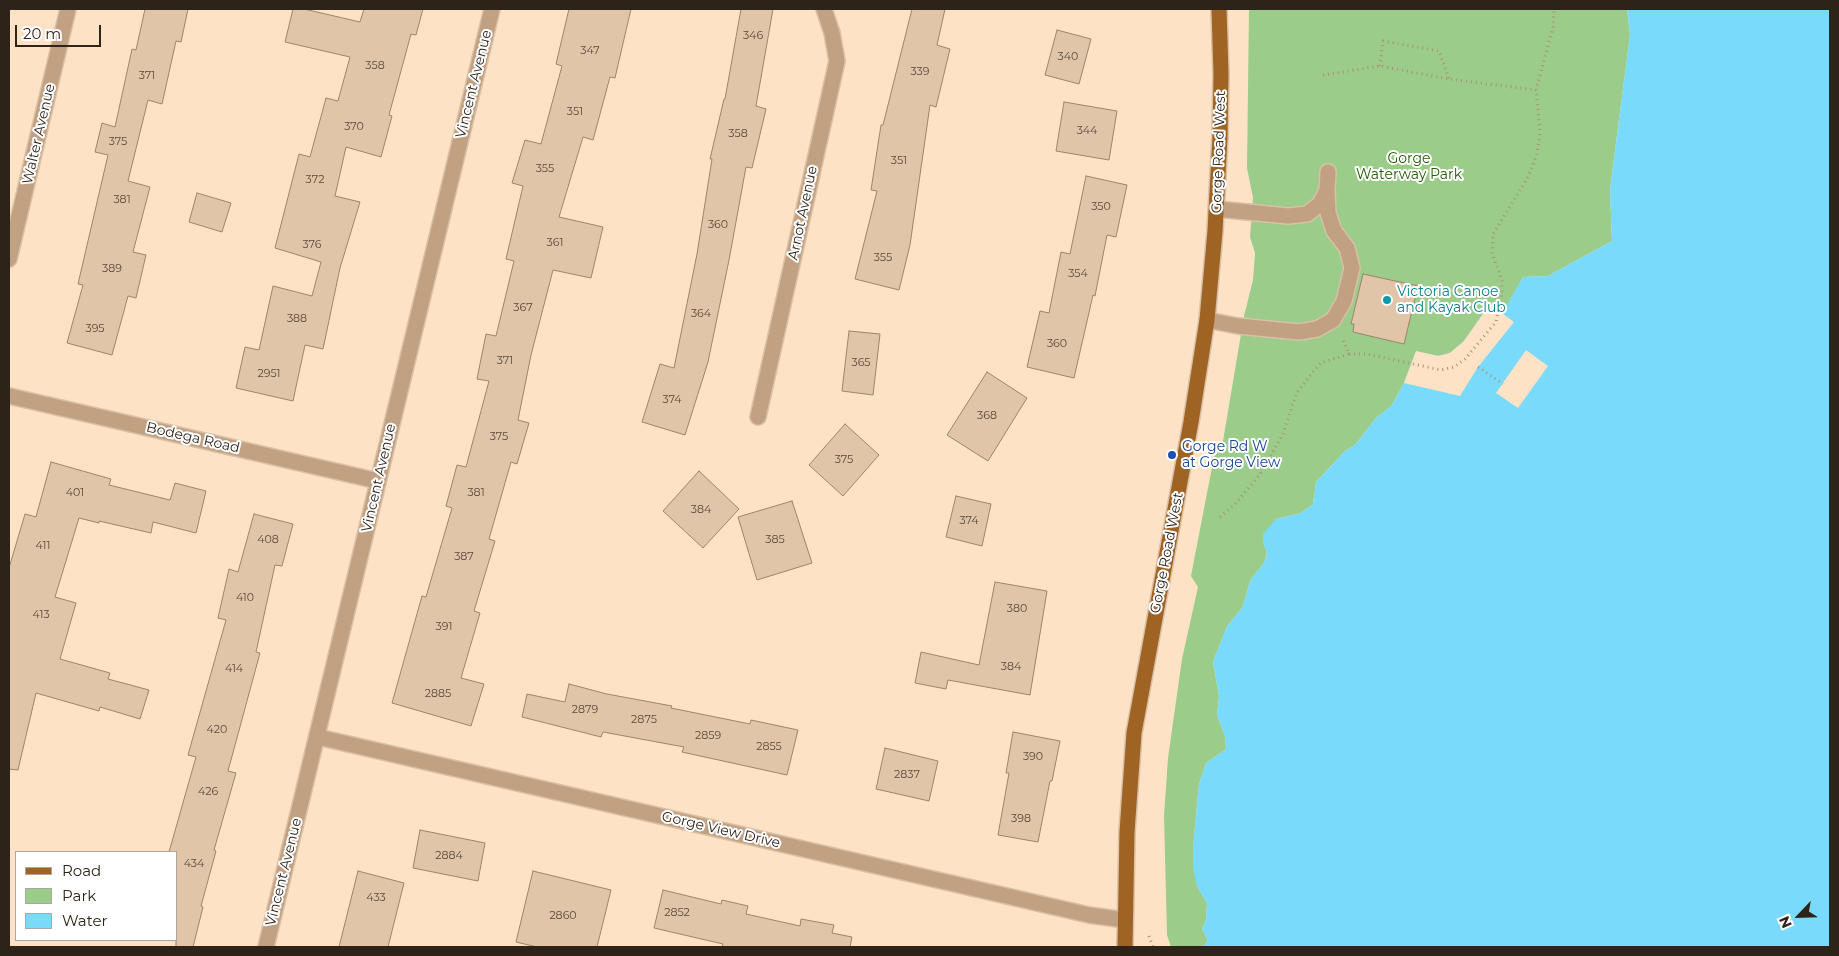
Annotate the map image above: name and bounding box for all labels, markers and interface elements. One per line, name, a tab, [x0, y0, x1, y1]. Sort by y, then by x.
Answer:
scale bar	[18, 15, 104, 47]
text: 20 m	[23, 24, 61, 43]
street label: Vincent Avenue	[452, 28, 496, 140]
house number: 346	[743, 29, 763, 43]
house number: 347	[580, 44, 600, 58]
house number: 340	[1058, 50, 1078, 64]
house number: 358	[365, 59, 385, 73]
house number: 339	[910, 65, 930, 79]
house number: 371	[139, 69, 155, 83]
street label: Walter Avenue	[19, 82, 59, 186]
street label: Gorge Road West	[1208, 90, 1230, 214]
house number: 351	[567, 105, 583, 119]
house number: 370	[344, 120, 364, 134]
house number: 344	[1077, 124, 1097, 138]
house number: 358	[728, 127, 748, 141]
house number: 375	[109, 135, 127, 149]
park label: Gorge Waterway Park	[1356, 151, 1462, 184]
house number: 351	[891, 154, 907, 168]
house number: 355	[536, 162, 554, 176]
street label: Arnot Avenue	[785, 164, 821, 262]
house number: 372	[306, 173, 324, 187]
house number: 381	[113, 193, 131, 207]
house number: 350	[1091, 200, 1111, 214]
house number: 360	[708, 218, 728, 232]
house number: 361	[547, 236, 563, 250]
house number: 376	[302, 238, 322, 252]
house number: 355	[874, 251, 892, 265]
house number: 389	[102, 262, 122, 276]
house number: 354	[1068, 267, 1088, 281]
place label: Victoria Canoe and Kayak Club	[1397, 284, 1506, 316]
marker: Victoria Canoe and Kayak Club	[1381, 294, 1393, 306]
house number: 367	[513, 301, 533, 315]
house number: 364	[691, 307, 711, 321]
house number: 388	[287, 312, 307, 326]
house number: 395	[85, 322, 105, 336]
house number: 360	[1047, 337, 1067, 351]
house number: 371	[497, 354, 513, 368]
house number: 365	[851, 356, 871, 370]
house number: 2951	[257, 367, 281, 381]
house number: 374	[662, 393, 682, 407]
house number: 368	[977, 409, 997, 423]
street label: Bodega Road	[145, 419, 241, 457]
street label: Vincent Avenue	[358, 422, 400, 534]
house number: 375	[490, 430, 508, 444]
place label: Gorge Rd W at Gorge View	[1182, 439, 1280, 472]
marker: Gorge Rd W at Gorge View	[1166, 449, 1178, 461]
house number: 375	[835, 453, 853, 467]
house number: 401	[66, 486, 84, 500]
house number: 381	[467, 486, 485, 500]
street label: Gorge Road West	[1147, 491, 1187, 615]
house number: 384	[691, 503, 711, 517]
house number: 374	[959, 514, 979, 528]
house number: 408	[257, 533, 279, 547]
house number: 385	[765, 533, 785, 547]
house number: 411	[36, 539, 50, 553]
house number: 387	[454, 550, 474, 564]
house number: 410	[236, 591, 254, 605]
house number: 380	[1007, 602, 1027, 616]
house number: 413	[32, 608, 50, 622]
house number: 391	[436, 620, 452, 634]
house number: 384	[1001, 660, 1021, 674]
house number: 414	[225, 662, 243, 676]
house number: 2885	[425, 687, 451, 701]
house number: 2879	[572, 703, 598, 717]
house number: 2875	[631, 713, 657, 727]
house number: 420	[207, 723, 227, 737]
house number: 2859	[695, 729, 721, 743]
house number: 2855	[756, 740, 782, 754]
house number: 390	[1023, 750, 1043, 764]
house number: 2837	[894, 768, 920, 782]
house number: 426	[198, 785, 218, 799]
street label: Gorge View Drive	[660, 808, 782, 852]
house number: 398	[1011, 812, 1031, 826]
street label: Vincent Avenue	[262, 816, 306, 928]
house number: 2884	[435, 849, 463, 863]
legend	[15, 851, 178, 941]
house number: 434	[184, 857, 204, 871]
text: Road	[62, 861, 101, 880]
text: Park	[62, 886, 96, 905]
house number: 433	[366, 891, 386, 905]
north arrow	[1774, 891, 1824, 941]
house number: 2852	[664, 906, 690, 920]
house number: 2860	[549, 909, 577, 923]
text: Water	[62, 911, 108, 930]
text: N	[1775, 913, 1796, 931]

